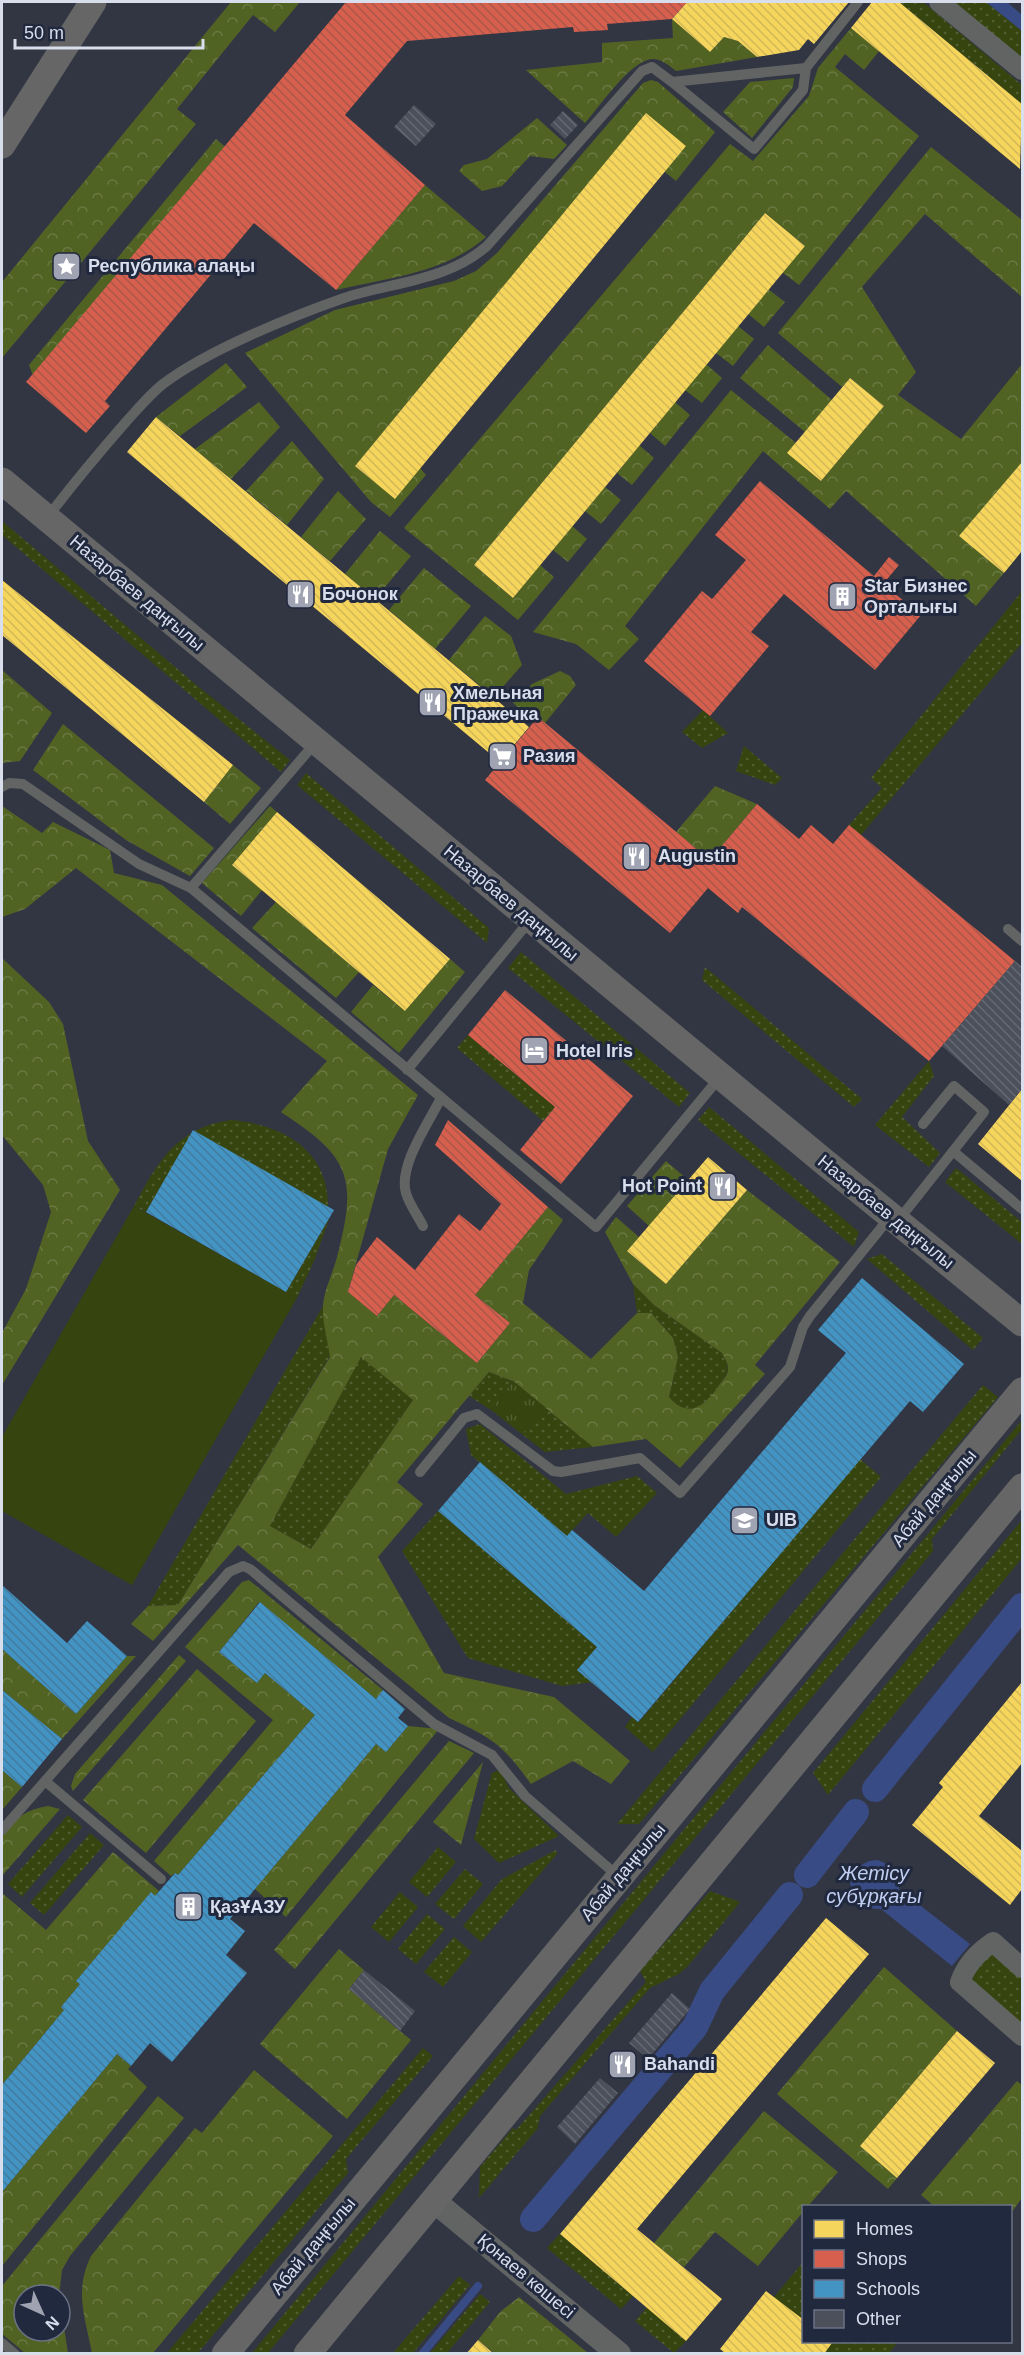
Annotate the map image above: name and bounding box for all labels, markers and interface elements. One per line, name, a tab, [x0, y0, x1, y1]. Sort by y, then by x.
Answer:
scale bar	[15, 12, 202, 50]
text: 50 m	[24, 23, 64, 43]
place icon: Республика алаңы	[51, 250, 83, 282]
place label: Республика алаңы	[88, 256, 255, 276]
street label: Назарбаев даңғылы	[66, 531, 208, 655]
place label: Star Бизнес Орталығы	[864, 576, 968, 617]
restaurant icon: Бочонок	[285, 578, 317, 610]
building icon: Star Бизнес Орталығы	[827, 580, 859, 612]
place label: Бочонок	[322, 584, 399, 604]
place label: Хмельная Пражечка	[453, 683, 542, 724]
restaurant icon: Хмельная Пражечка	[416, 687, 448, 719]
supermarket icon: Разия	[486, 740, 518, 772]
place label: Разия	[523, 746, 576, 766]
restaurant icon: Augustin	[621, 840, 653, 872]
street label: Назарбаев даңғылы	[440, 841, 582, 965]
place label: Augustin	[658, 846, 736, 866]
hotel icon: Hotel Iris	[519, 1035, 551, 1067]
place label: Hotel Iris	[556, 1041, 633, 1061]
street label: Назарбаев даңғылы	[814, 1151, 958, 1273]
restaurant icon: Hot Point	[707, 1170, 739, 1202]
place label: Hot Point	[622, 1176, 702, 1196]
street label: Абай даңғылы	[888, 1445, 980, 1551]
school or university icon: UIB	[729, 1504, 761, 1536]
place label: UIB	[766, 1510, 797, 1530]
street label: Абай даңғылы	[577, 1819, 669, 1925]
water label: Жетісу субұрқағы	[826, 1862, 922, 1907]
building icon: ҚазҰАЗУ	[173, 1891, 205, 1923]
place label: ҚазҰАЗУ	[210, 1897, 286, 1917]
restaurant icon: Bahandi	[607, 2048, 639, 2080]
place label: Bahandi	[644, 2054, 715, 2074]
street label: Абай даңғылы	[267, 2193, 359, 2299]
legend	[802, 2205, 1012, 2343]
text: Homes	[856, 2219, 913, 2239]
street label: Қонаев көшесі	[473, 2230, 579, 2322]
text: Shops	[856, 2249, 907, 2269]
text: Schools	[856, 2279, 920, 2299]
north arrow	[12, 2283, 72, 2343]
text: Other	[856, 2309, 901, 2329]
text: N	[42, 2313, 62, 2333]

